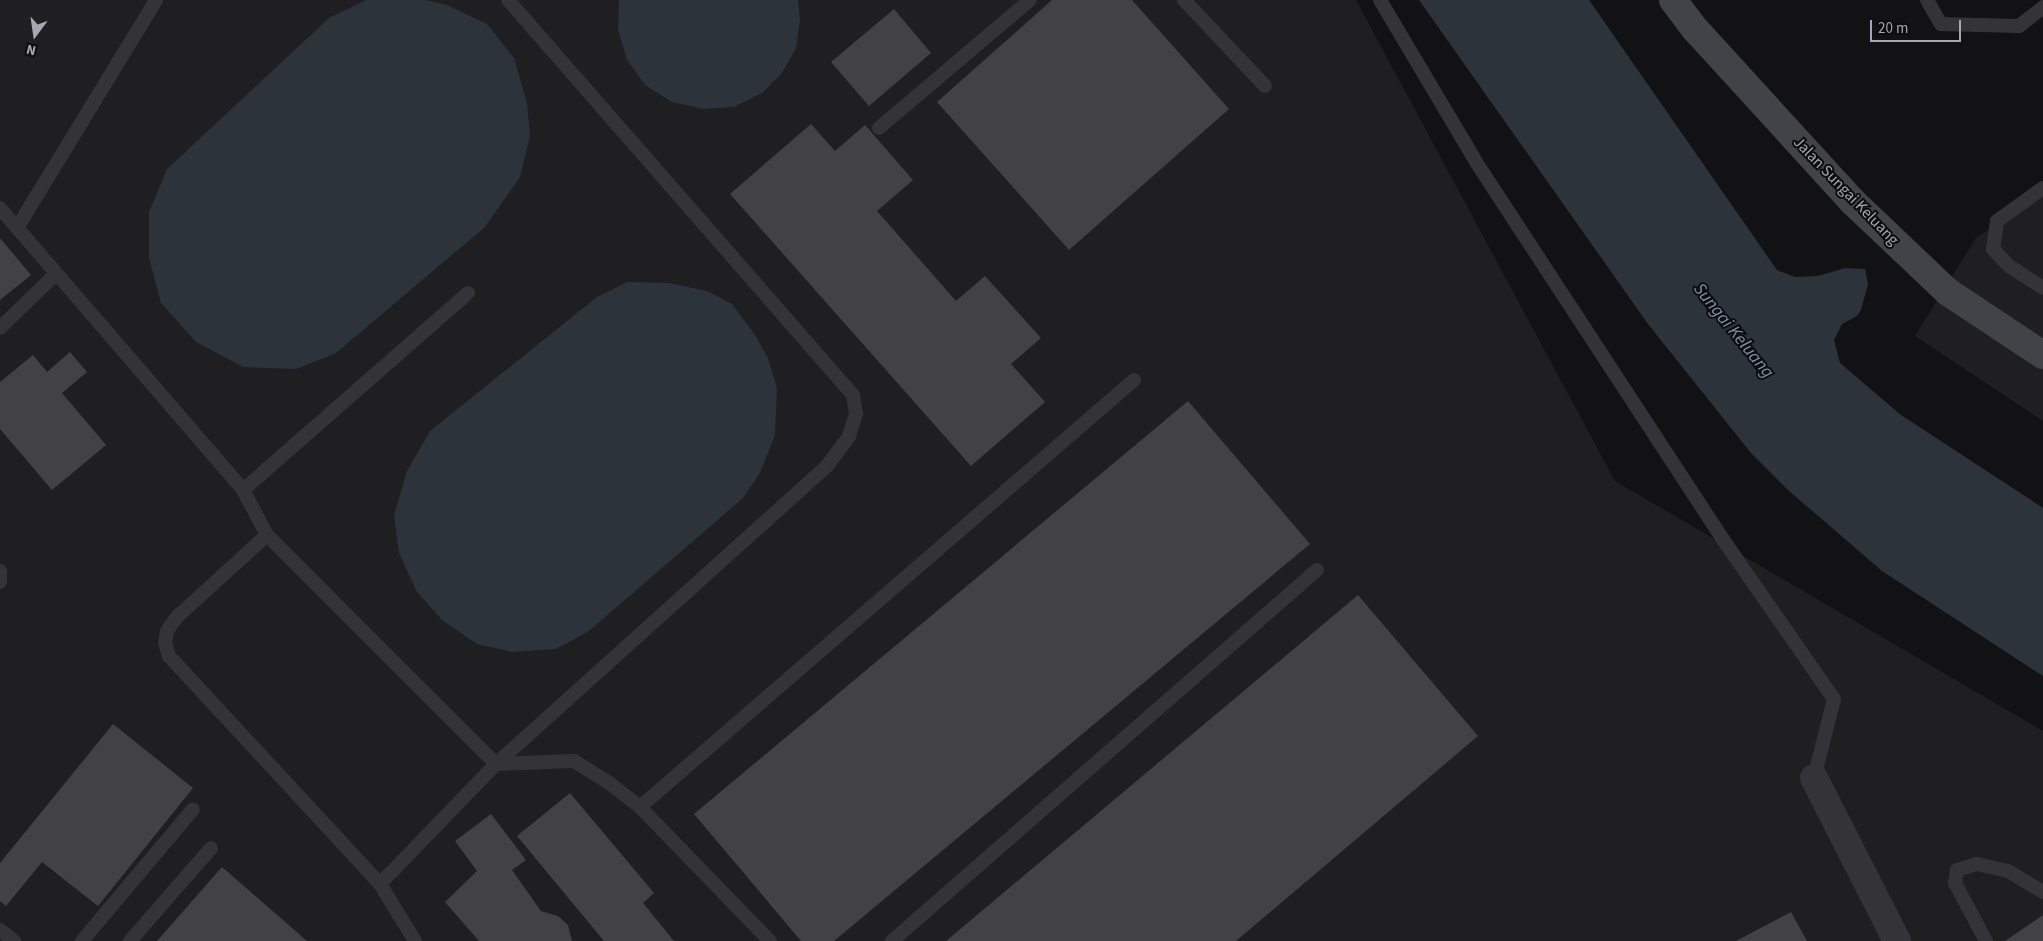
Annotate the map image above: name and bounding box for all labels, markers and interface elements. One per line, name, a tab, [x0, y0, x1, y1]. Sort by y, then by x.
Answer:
north arrow	[10, 10, 60, 60]
scale bar	[1873, 10, 1964, 42]
text: 20 m	[1878, 18, 1908, 39]
text: N	[24, 39, 38, 60]
street label: Jalan Sungai Keluang	[1789, 133, 1903, 249]
water label: Sungai Keluang	[1688, 279, 1778, 383]

